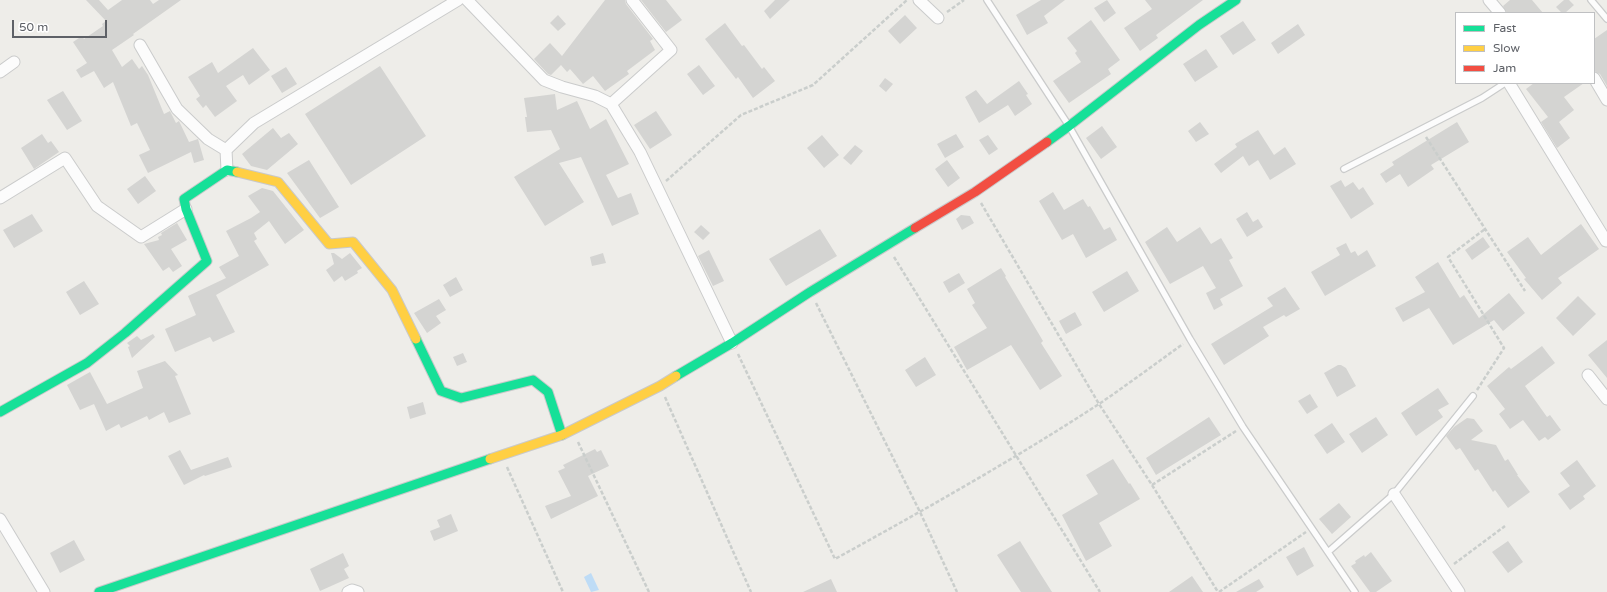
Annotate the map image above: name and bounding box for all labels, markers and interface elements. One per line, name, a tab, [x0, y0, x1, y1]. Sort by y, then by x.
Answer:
scale bar	[14, 12, 109, 38]
legend	[1455, 12, 1595, 84]
text: 50 m	[19, 20, 48, 34]
text: Fast	[1493, 21, 1516, 35]
text: Slow	[1493, 41, 1520, 55]
text: Jam	[1493, 61, 1516, 75]

